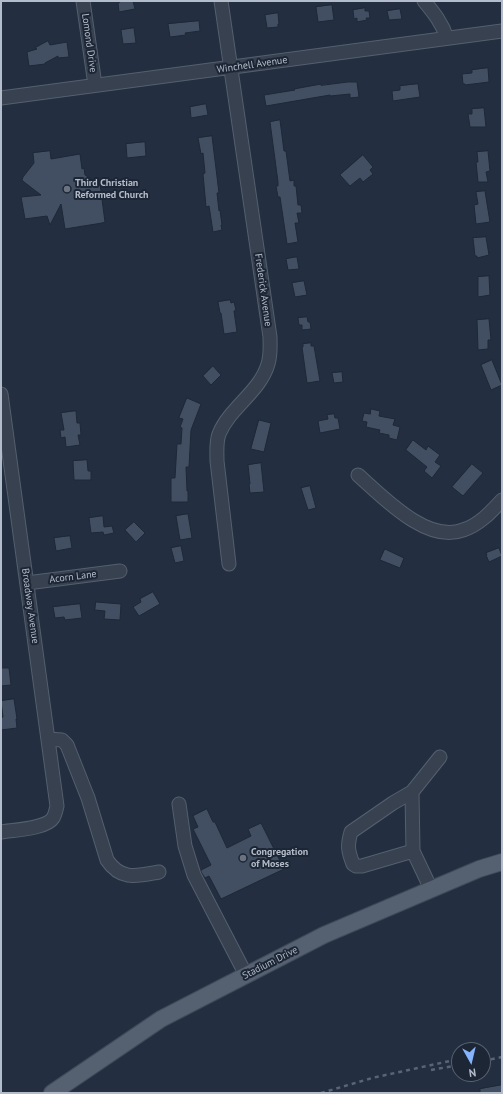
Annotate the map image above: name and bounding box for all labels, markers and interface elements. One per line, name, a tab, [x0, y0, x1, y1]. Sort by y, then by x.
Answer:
street label: Lomond Drive	[79, 13, 99, 73]
street label: Winchell Avenue	[216, 54, 288, 76]
place label: Third Christian Reformed Church	[75, 177, 148, 200]
marker: Third Christian Reformed Church	[62, 184, 72, 194]
street label: Frederick Avenue	[252, 253, 274, 327]
street label: Broadway Avenue	[19, 568, 41, 644]
street label: Acorn Lane	[49, 568, 97, 586]
place label: Congregation of Moses	[251, 846, 308, 870]
marker: Congregation of Moses	[238, 853, 248, 863]
street label: Stadium Drive	[240, 944, 300, 982]
north arrow	[451, 1042, 491, 1082]
text: N	[468, 1065, 477, 1080]

